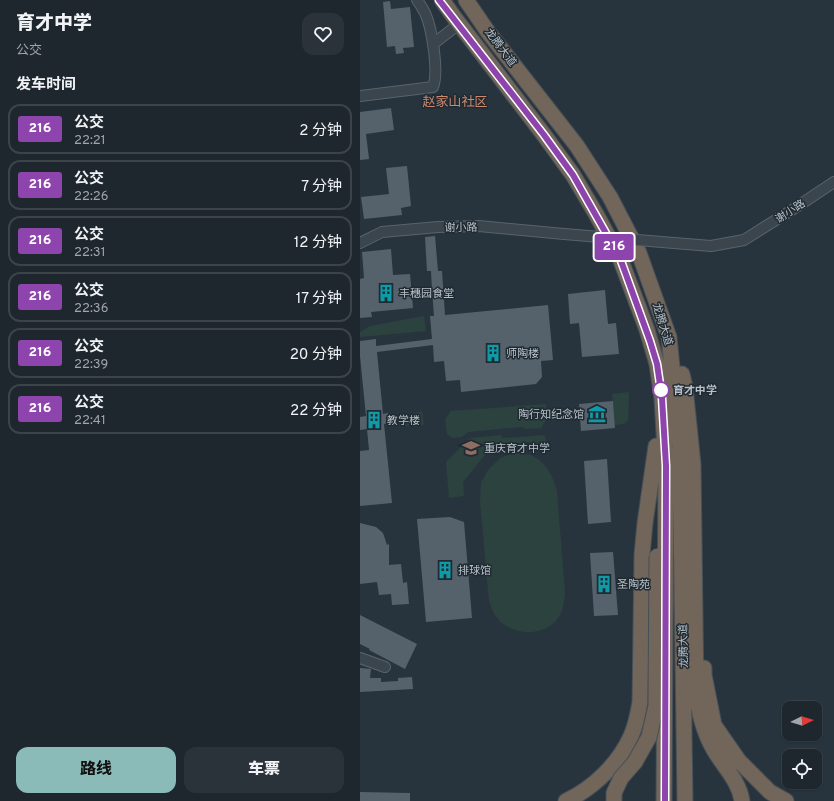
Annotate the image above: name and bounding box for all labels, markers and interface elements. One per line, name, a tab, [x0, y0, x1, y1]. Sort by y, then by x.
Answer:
text: 育才中学	[16, 12, 92, 36]
button: heart	[302, 13, 344, 55]
street label: 龙腾大道	[481, 26, 519, 69]
text: 公交	[16, 43, 42, 59]
text: 发车时间	[16, 76, 76, 95]
district label: 赵家山社区	[422, 94, 488, 111]
text: 公交	[74, 114, 104, 133]
text: 216	[29, 120, 51, 137]
text: 2 分钟	[299, 122, 342, 141]
text: 22:21	[74, 133, 106, 149]
text: 公交	[74, 170, 104, 189]
text: 216	[29, 176, 51, 193]
text: 7 分钟	[301, 178, 342, 197]
text: 22:26	[74, 189, 109, 205]
street label: 谢小路	[773, 197, 808, 227]
street label: 谢小路	[444, 221, 478, 235]
text: 公交	[74, 226, 104, 245]
text: 216	[29, 232, 51, 249]
text: 12 分钟	[294, 234, 342, 253]
line badge: 216	[591, 234, 637, 260]
text: 216	[603, 238, 625, 255]
text: 22:31	[74, 245, 106, 261]
text: 公交	[74, 282, 104, 301]
building icon: 丰穗园食堂	[376, 283, 396, 303]
place label: 丰穗园食堂	[399, 287, 454, 301]
text: 216	[29, 288, 51, 305]
text: 17 分钟	[296, 290, 342, 309]
text: 22:36	[74, 301, 108, 317]
street label: 龙腾大道	[649, 301, 675, 347]
text: 公交	[74, 338, 104, 357]
building icon: 师陶楼	[483, 343, 503, 363]
text: 216	[29, 344, 51, 361]
text: 20 分钟	[290, 346, 342, 365]
place label: 师陶楼	[506, 347, 539, 361]
text: 22:39	[74, 357, 108, 373]
marker: 育才中学	[652, 381, 670, 399]
place label: 育才中学	[673, 384, 717, 398]
text: 公交	[74, 394, 104, 413]
text: 216	[29, 400, 51, 417]
text: 22 分钟	[290, 402, 342, 421]
museum icon: 陶行知纪念馆	[587, 404, 607, 424]
place label: 陶行知纪念馆	[518, 408, 584, 422]
building icon: 教学楼	[364, 410, 384, 430]
text: 22:41	[74, 413, 106, 429]
place label: 教学楼	[387, 414, 420, 428]
school or university icon: 重庆育才中学	[461, 438, 481, 458]
place label: 重庆育才中学	[484, 442, 550, 456]
building icon: 排球馆	[435, 560, 455, 580]
place label: 排球馆	[458, 564, 491, 578]
building icon: 圣陶苑	[594, 574, 614, 594]
place label: 圣陶苑	[617, 578, 650, 592]
street label: 龙腾大道	[677, 624, 691, 668]
north arrow	[782, 701, 822, 741]
map controls	[782, 701, 822, 789]
button: 路线	[16, 747, 176, 793]
button: 车票	[184, 747, 344, 793]
button: locate	[782, 749, 822, 789]

